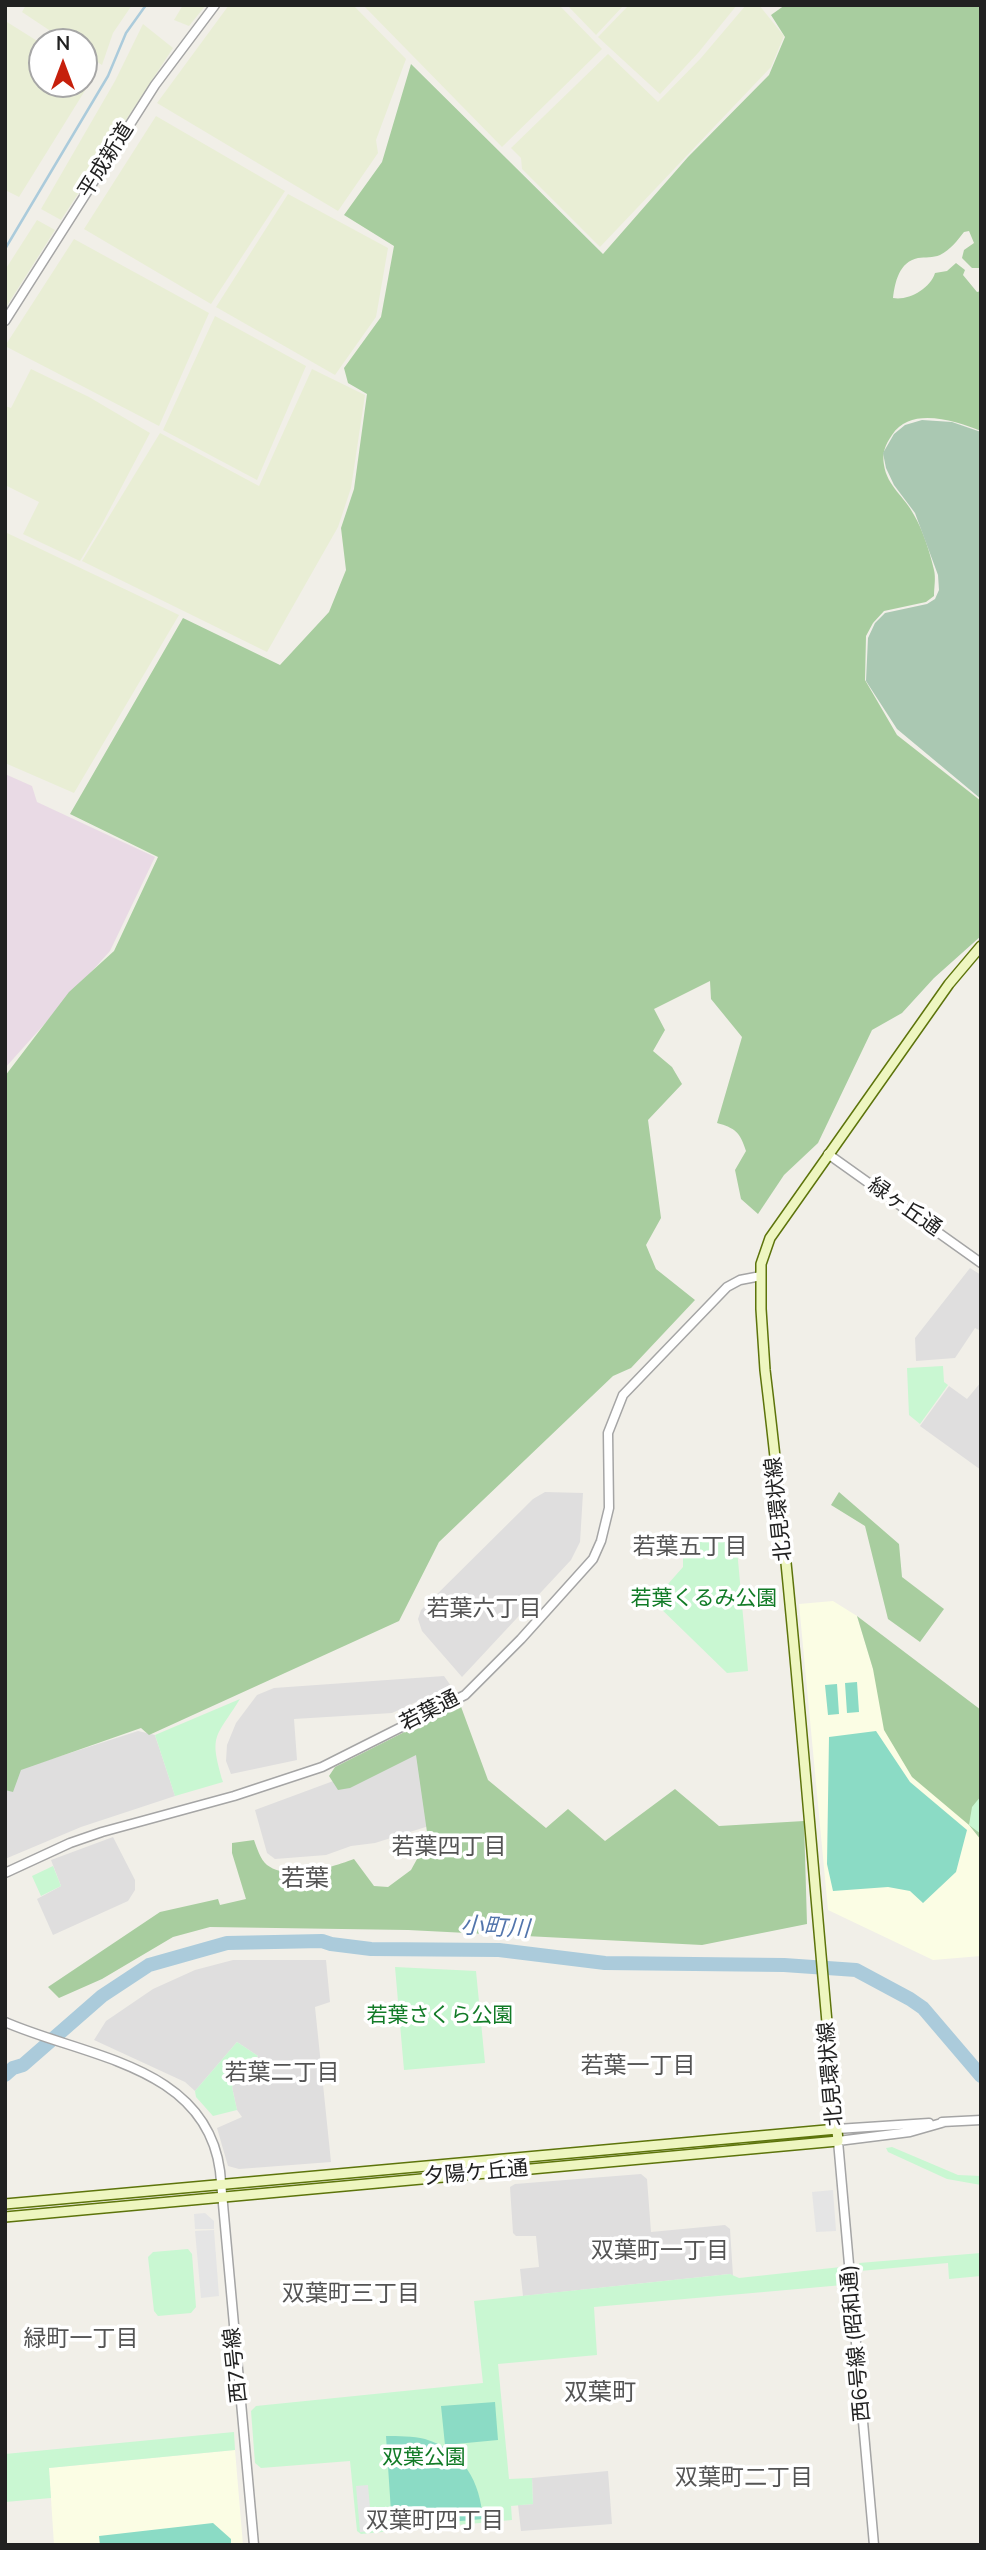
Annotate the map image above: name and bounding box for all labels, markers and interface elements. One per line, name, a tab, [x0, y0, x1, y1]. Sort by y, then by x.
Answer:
north arrow	[28, 28, 98, 98]
text: N	[56, 31, 70, 57]
street label: 平成新道	[74, 119, 140, 203]
street label: 緑ヶ丘通	[862, 1174, 946, 1242]
street label: 北見環状線	[762, 1455, 798, 1563]
district label: 若葉五丁目	[633, 1534, 747, 1562]
park label: 若葉くるみ公園	[631, 1587, 777, 1613]
district label: 若葉六丁目	[427, 1596, 541, 1624]
street label: 若葉通	[396, 1686, 464, 1738]
district label: 若葉四丁目	[392, 1834, 506, 1862]
district label: 若葉	[281, 1866, 329, 1894]
water label: 小町川	[460, 1913, 530, 1945]
park label: 若葉さくら公園	[367, 2004, 513, 2030]
street label: 北見環状線	[815, 2021, 849, 2127]
district label: 若葉一丁目	[581, 2053, 695, 2081]
district label: 若葉二丁目	[225, 2060, 339, 2088]
street label: 夕陽ケ丘通	[423, 2157, 529, 2191]
district label: 双葉町一丁目	[591, 2238, 729, 2266]
street label: 西6号線 (昭和通)	[838, 2264, 876, 2422]
district label: 双葉町三丁目	[282, 2281, 420, 2309]
district label: 緑町一丁目	[24, 2326, 138, 2354]
street label: 西7号線	[221, 2326, 253, 2404]
district label: 双葉町	[564, 2380, 636, 2408]
park label: 双葉公園	[382, 2446, 466, 2472]
district label: 双葉町二丁目	[675, 2465, 813, 2493]
district label: 双葉町四丁目	[366, 2508, 504, 2536]

